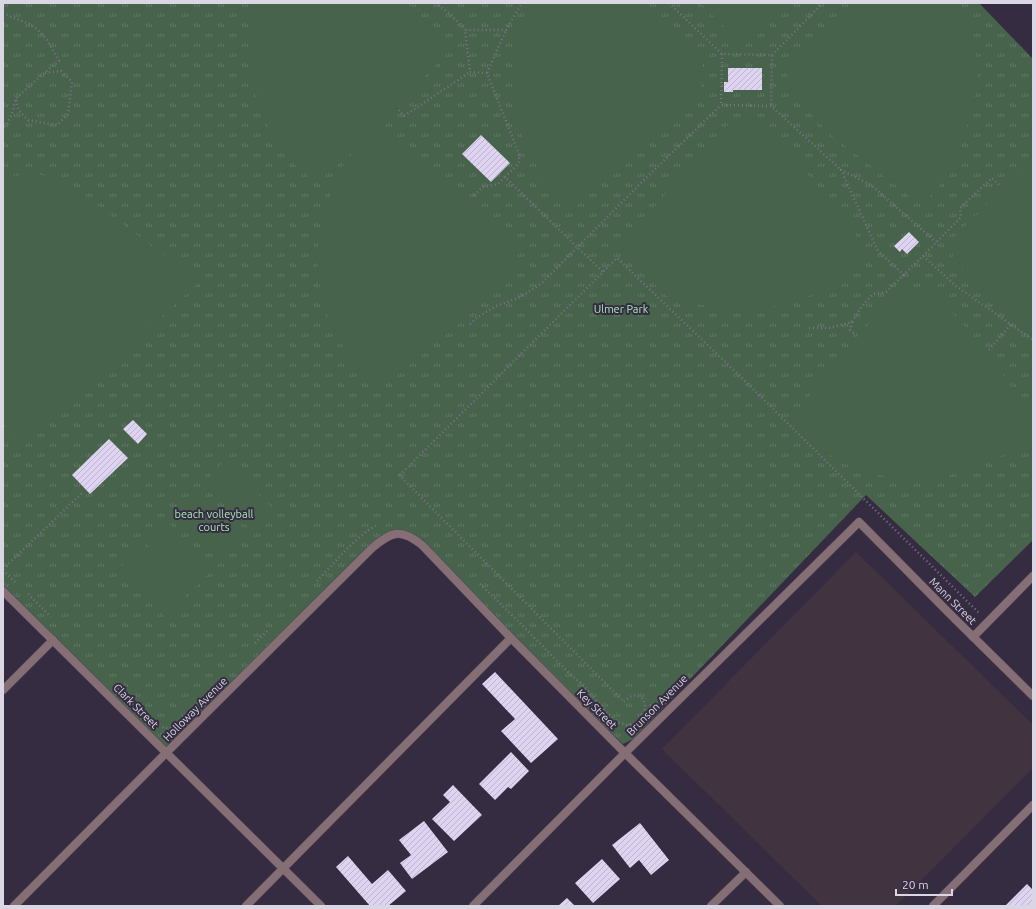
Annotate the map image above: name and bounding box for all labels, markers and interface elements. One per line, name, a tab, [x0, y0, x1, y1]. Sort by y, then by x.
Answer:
park label: Ulmer Park	[594, 303, 649, 315]
park label: beach volleyball courts	[175, 508, 254, 533]
street label: Mann Street	[927, 575, 979, 627]
street label: Brunson Avenue	[624, 672, 690, 738]
street label: Holloway Avenue	[161, 675, 229, 743]
street label: Clark Street	[111, 681, 161, 731]
street label: Key Street	[575, 687, 620, 732]
scale bar	[896, 871, 952, 897]
text: 20 m	[902, 878, 929, 891]

